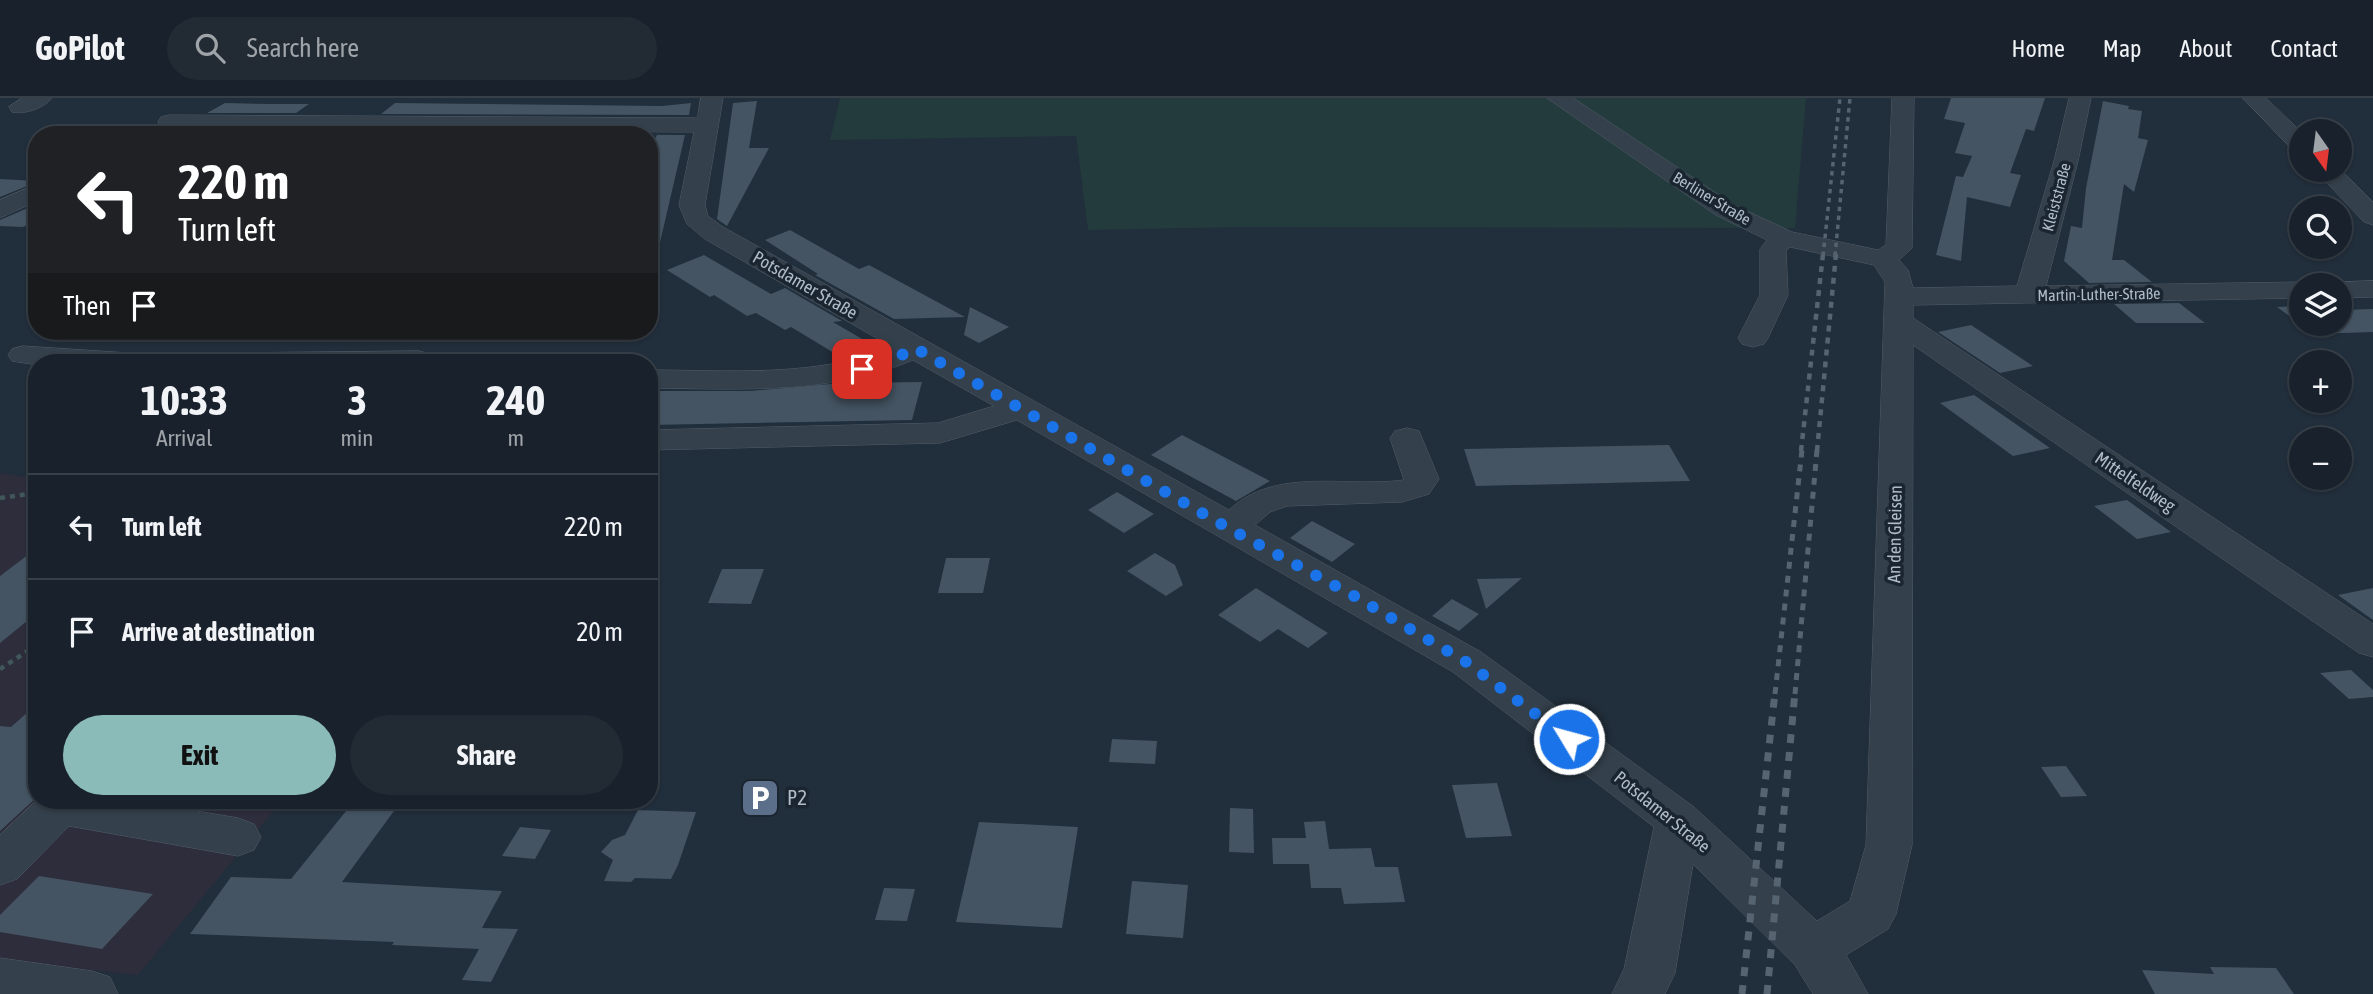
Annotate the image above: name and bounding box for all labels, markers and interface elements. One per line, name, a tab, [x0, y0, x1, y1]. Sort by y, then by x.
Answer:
search box	[167, 17, 657, 80]
text: GoPilot	[35, 29, 125, 67]
icon: search	[191, 29, 229, 67]
text: Search here	[247, 33, 359, 63]
text: Home	[2011, 35, 2065, 62]
text: Map	[2103, 35, 2141, 62]
text: About	[2179, 35, 2232, 62]
text: Contact	[2270, 35, 2338, 62]
north arrow	[2289, 119, 2352, 182]
map controls	[2289, 119, 2352, 490]
text: 220 m	[178, 153, 289, 209]
icon: left	[63, 154, 154, 245]
street label: Kleiststraße	[2038, 161, 2074, 233]
street label: Berliner Straße	[1670, 168, 1754, 228]
button: search	[2289, 196, 2352, 259]
text: Turn left	[178, 211, 276, 248]
street label: Potsdamer Straße	[749, 246, 861, 323]
button: layers	[2289, 273, 2352, 336]
street label: Martin-Luther-Straße	[2037, 284, 2161, 304]
icon: arrive	[125, 287, 163, 325]
text: Then	[63, 291, 111, 321]
pin	[832, 339, 892, 399]
icon: arrive	[843, 350, 881, 388]
button: +	[2289, 350, 2352, 413]
text: 10:33	[141, 376, 228, 424]
text: 3	[347, 376, 367, 424]
text: 240	[486, 376, 545, 424]
text: Arrival	[156, 425, 212, 451]
text: min	[341, 425, 374, 451]
text: m	[507, 425, 524, 451]
button: −	[2289, 427, 2352, 490]
street label: Mittelfeldweg	[2091, 447, 2180, 516]
street label: An den Gleisen	[1883, 485, 1906, 583]
icon: left	[63, 508, 101, 546]
text: Turn left	[122, 512, 202, 542]
text: 220 m	[564, 512, 623, 542]
icon: arrive	[63, 613, 101, 651]
text: Arrive at destination	[122, 617, 315, 647]
text: 20 m	[576, 617, 623, 647]
position arrow	[1532, 702, 1606, 776]
button: Exit	[63, 715, 336, 795]
button: Share	[350, 715, 623, 795]
street label: Potsdamer Straße	[1610, 767, 1714, 857]
parking icon: P2	[739, 777, 781, 819]
place label: P2	[787, 785, 807, 809]

